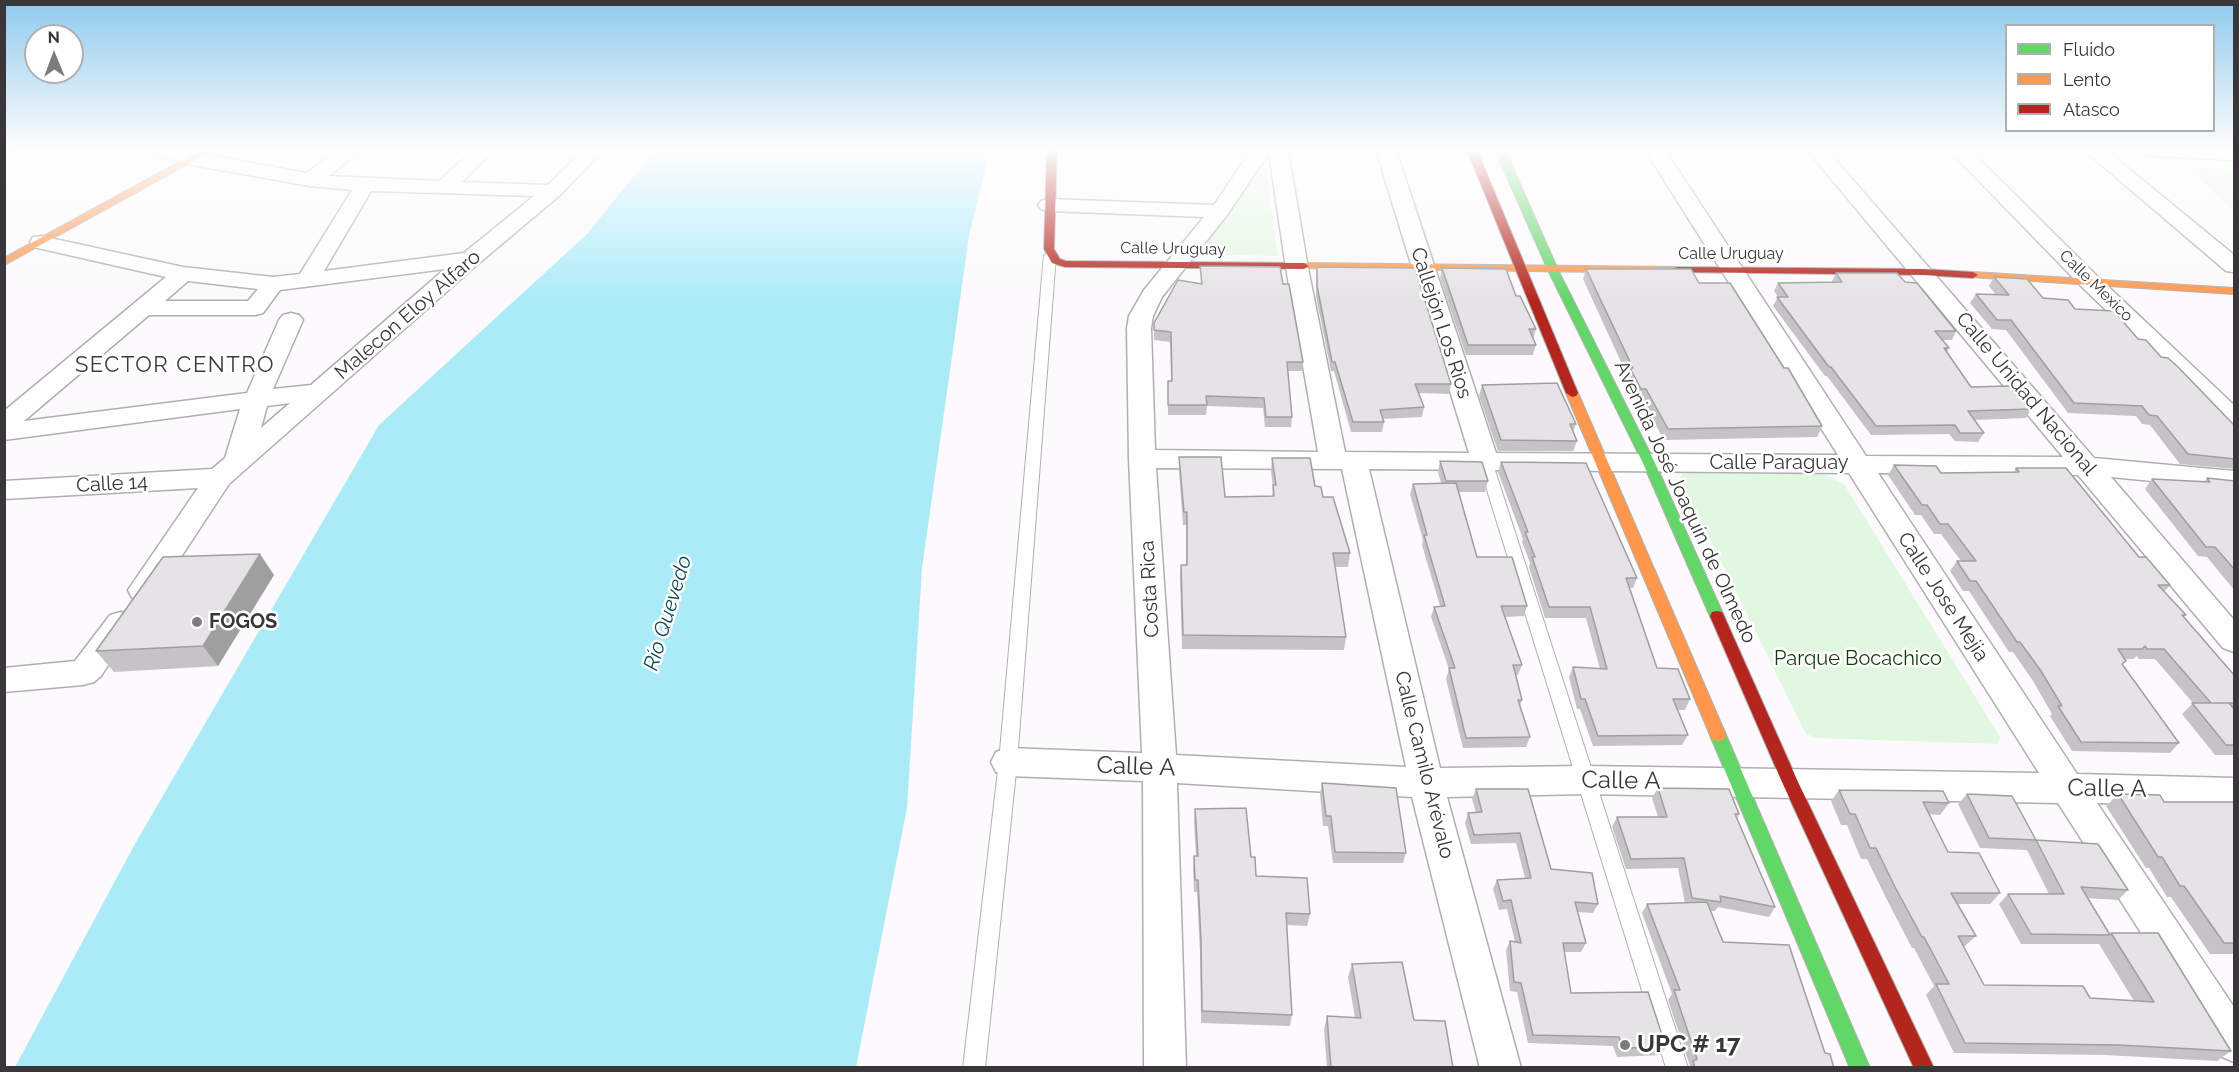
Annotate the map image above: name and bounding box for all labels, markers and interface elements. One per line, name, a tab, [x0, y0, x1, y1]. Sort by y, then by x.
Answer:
north arrow	[24, 24, 84, 84]
legend	[2005, 24, 2215, 132]
text: N	[47, 28, 60, 47]
text: Fluido	[2063, 39, 2115, 60]
text: Lento	[2063, 69, 2111, 90]
text: Atasco	[2063, 99, 2120, 120]
street label: Calle Uruguay	[1120, 238, 1226, 260]
street label: Callejón Los Rios	[1405, 244, 1477, 402]
street label: Calle Uruguay	[1678, 244, 1784, 264]
street label: Malecon Eloy Alfaro	[330, 245, 486, 385]
street label: Calle Mexico	[2055, 246, 2137, 326]
street label: Calle Unidad Nacional	[1951, 307, 2101, 481]
district label: SECTOR CENTRO	[75, 352, 275, 378]
street label: Avenida José Joaquín de Olmedo	[1609, 357, 1761, 647]
street label: Calle Paraguay	[1709, 451, 1849, 475]
street label: Calle 14	[76, 470, 148, 498]
street label: Calle Jose Mejia	[1892, 528, 1994, 666]
street label: Costa Rica	[1135, 540, 1165, 638]
water label: Río Quevedo	[639, 552, 697, 674]
place label: FOGOS	[209, 610, 277, 634]
marker: FOGOS	[190, 615, 204, 629]
park label: Parque Bocachico	[1774, 647, 1942, 671]
street label: Calle Camilo Arévalo	[1389, 669, 1459, 861]
street label: Calle A	[1096, 751, 1176, 783]
street label: Calle A	[1581, 766, 1661, 796]
street label: Calle A	[2067, 774, 2147, 804]
place label: UPC # 17	[1637, 1031, 1741, 1059]
marker: UPC # 17	[1618, 1038, 1632, 1052]

